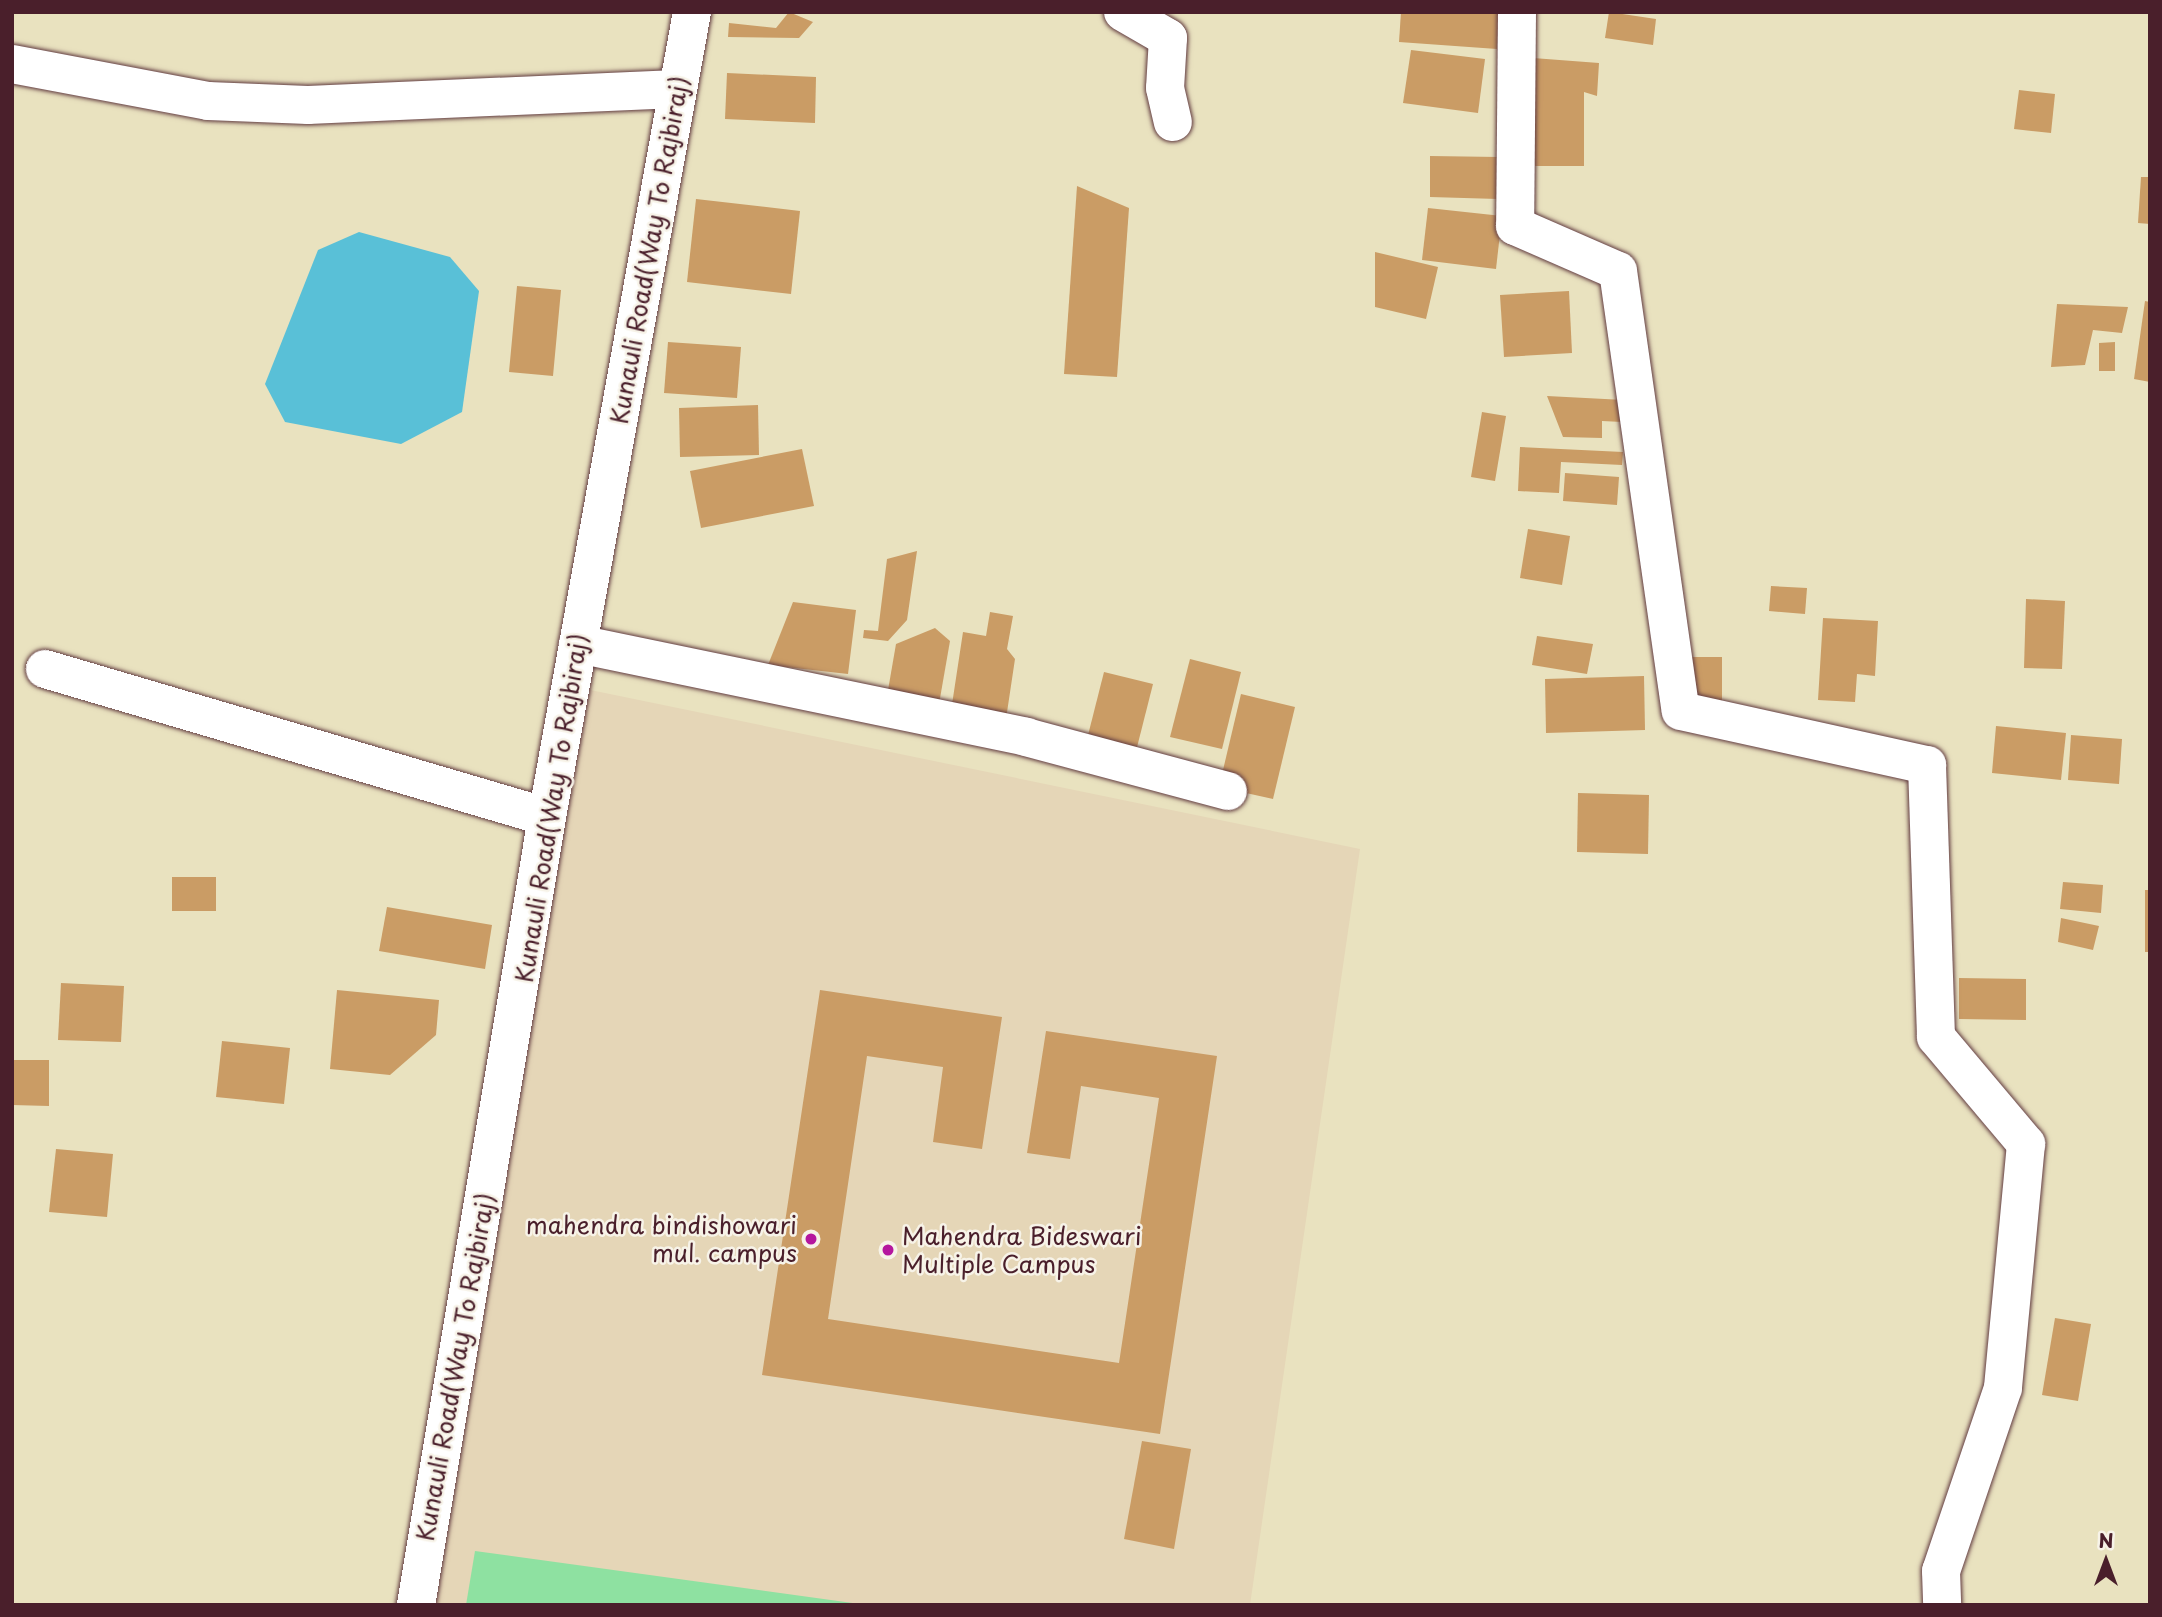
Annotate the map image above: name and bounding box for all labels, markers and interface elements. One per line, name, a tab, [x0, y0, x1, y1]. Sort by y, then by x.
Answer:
street label: Kunauli Road(Way To Rajbiraj)	[604, 73, 694, 427]
street label: Kunauli Road(Way To Rajbiraj)	[509, 631, 593, 985]
street label: Kunauli Road(Way To Rajbiraj)	[410, 1190, 500, 1544]
place label: mahendra bindishowari mul. campus	[526, 1211, 797, 1267]
place label: Mahendra Bideswari Multiple Campus	[902, 1222, 1142, 1278]
marker: mahendra bindishowari mul. campus	[803, 1231, 819, 1247]
marker: Mahendra Bideswari Multiple Campus	[880, 1242, 896, 1258]
north arrow	[2071, 1526, 2141, 1596]
text: N	[2098, 1526, 2114, 1554]

